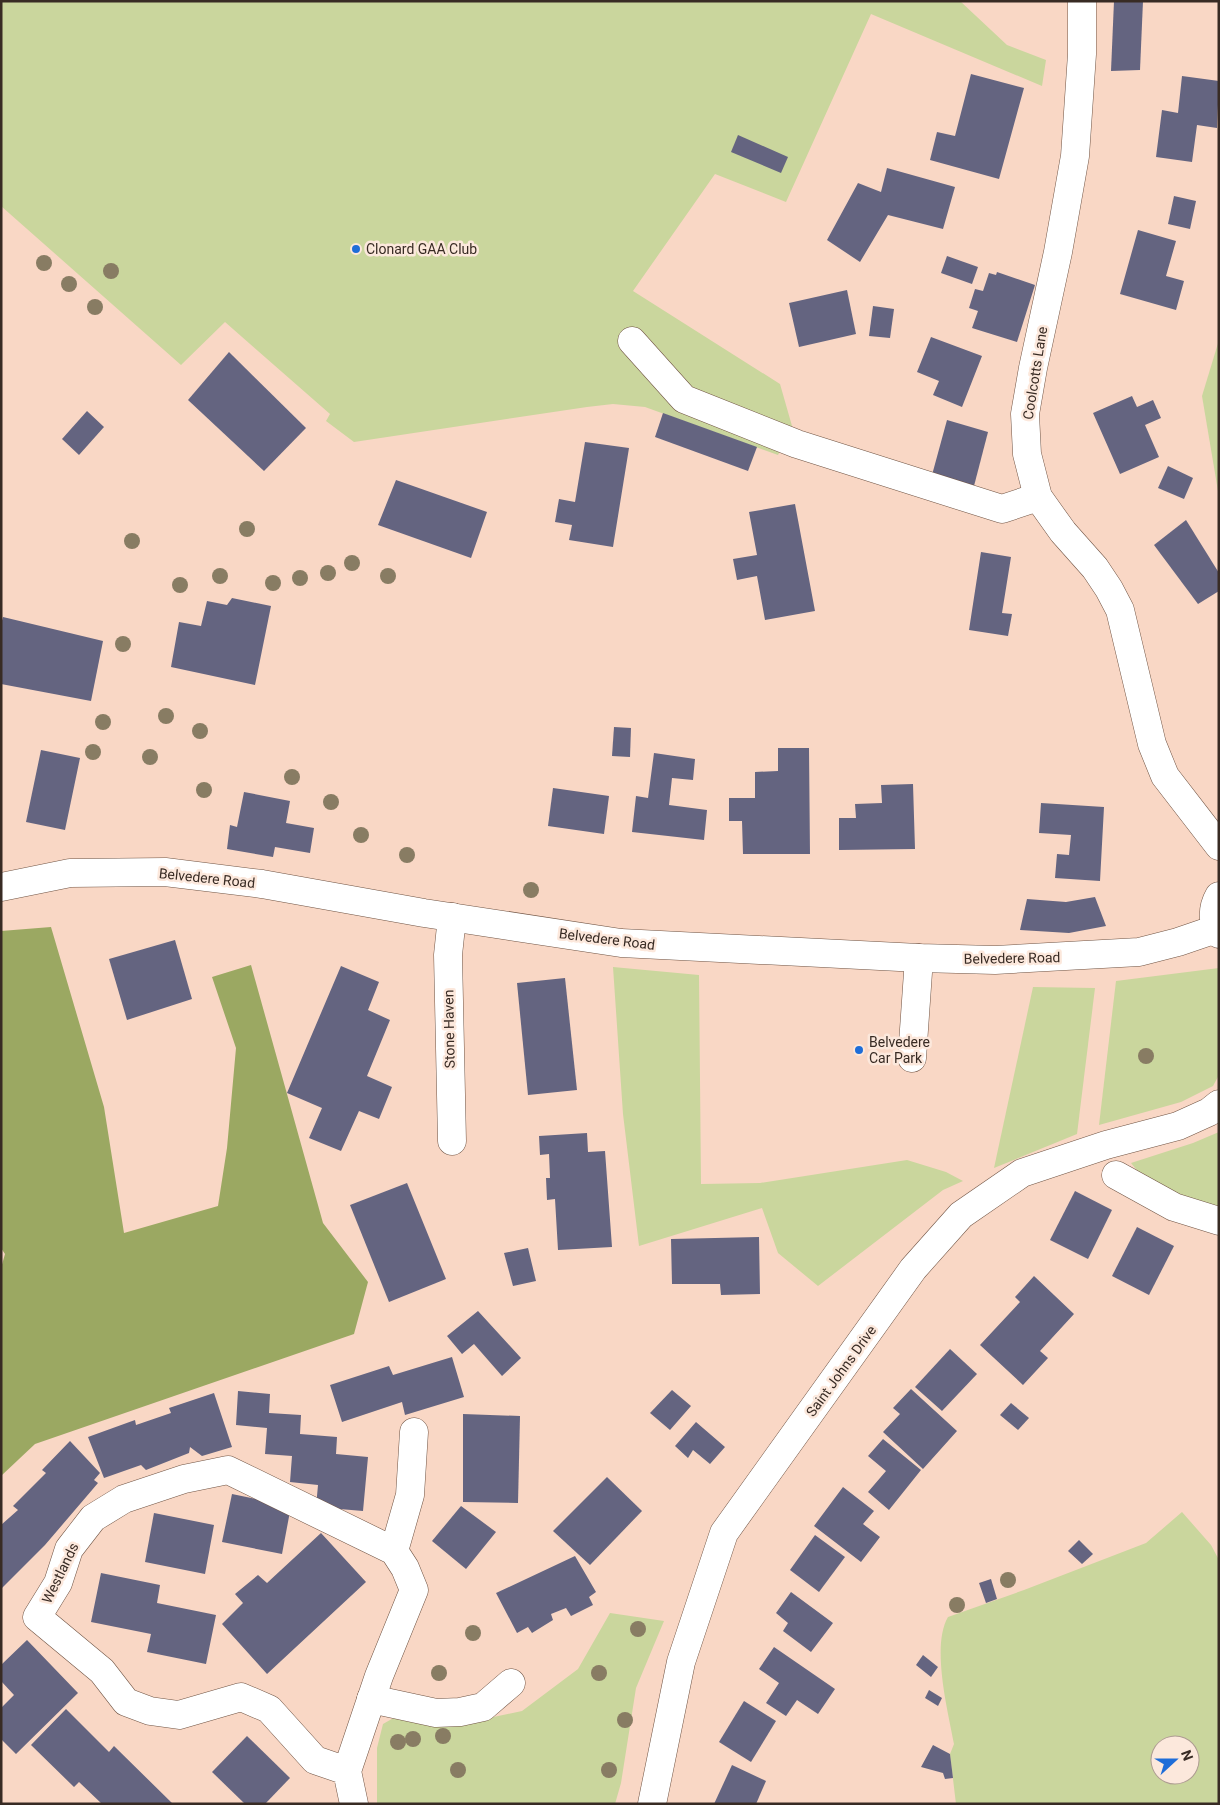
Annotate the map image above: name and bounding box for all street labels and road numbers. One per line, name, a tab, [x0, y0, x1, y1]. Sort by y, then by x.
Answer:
street label: Coolcotts Lane	[1020, 325, 1050, 421]
street label: Belvedere Road	[158, 865, 256, 891]
street label: Belvedere Road	[558, 925, 656, 953]
street label: Belvedere Road	[964, 949, 1060, 967]
street label: Stone Haven	[440, 990, 458, 1068]
street label: Saint Johns Drive	[803, 1322, 879, 1420]
street label: Westlands	[38, 1540, 82, 1606]

